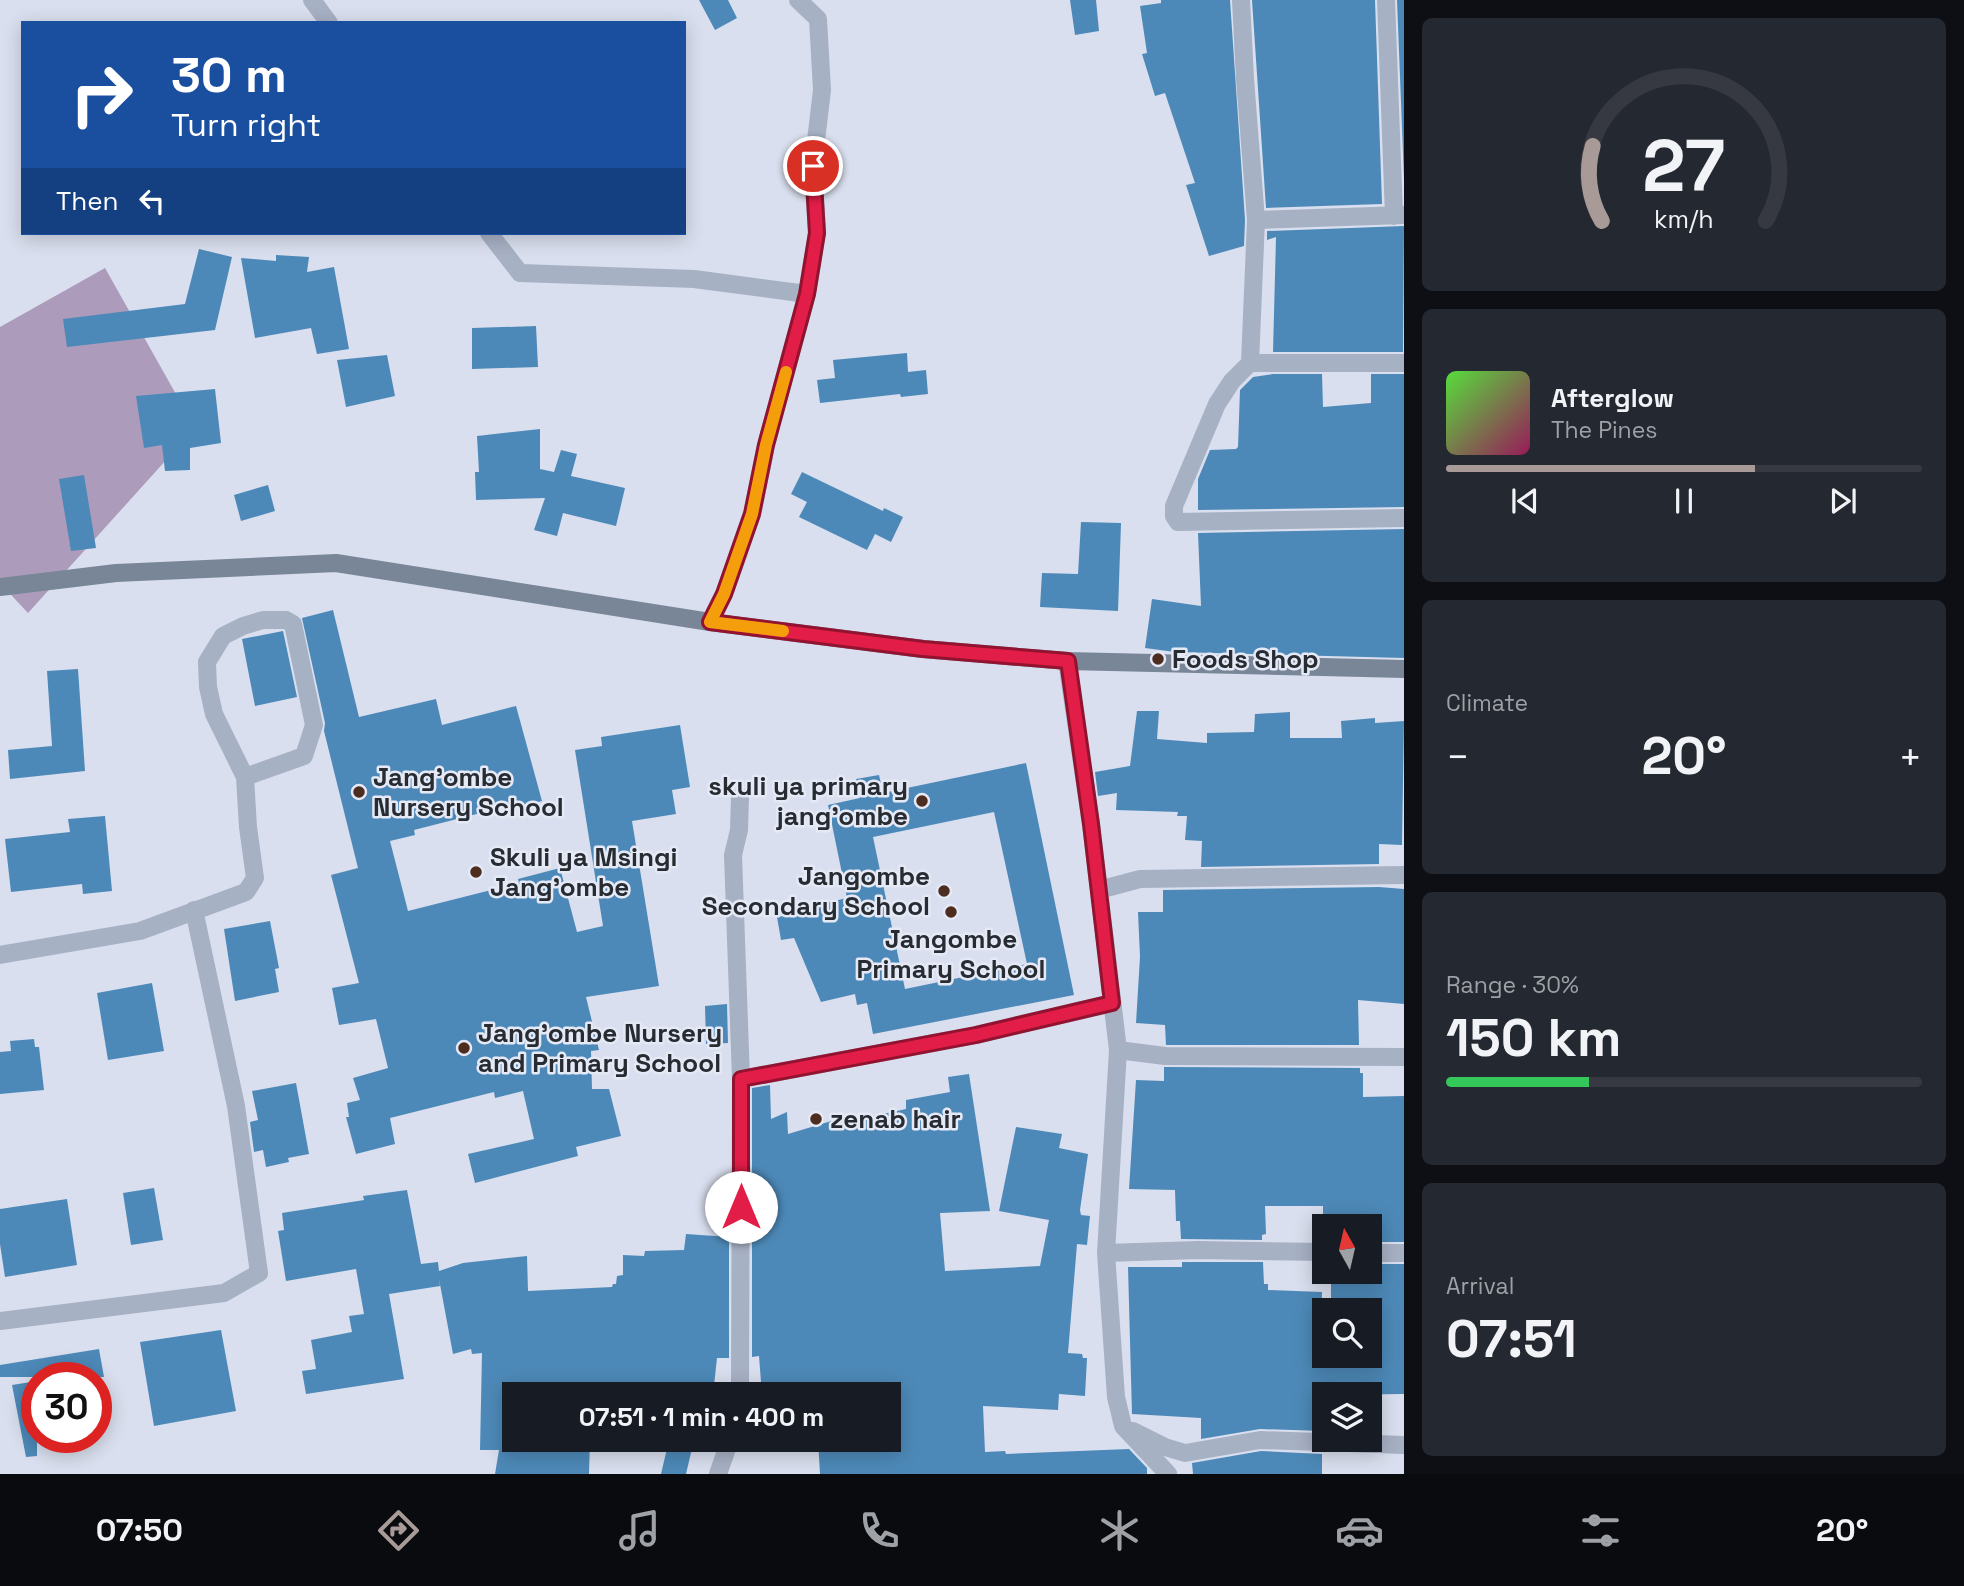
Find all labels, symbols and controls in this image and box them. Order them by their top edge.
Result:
text: 30 m [171,44,287,106]
icon: right [56,49,147,140]
text: Turn right [171,105,321,145]
text: 27 [1643,119,1725,212]
pin [783,136,843,196]
icon: arrive [794,147,832,185]
icon: left [133,182,171,220]
text: Then [56,184,119,218]
text: km/h [1654,202,1714,234]
text: Afterglow [1551,381,1674,415]
text: The Pines [1551,415,1657,445]
icon: previous [1506,482,1544,520]
icon: pause [1665,482,1703,520]
icon: next [1824,482,1862,520]
place label: Foods Shop [1172,642,1319,676]
marker: Foods Shop [1150,651,1166,667]
text: Climate [1446,688,1528,718]
text: 20° [1641,723,1727,789]
text: − [1446,733,1470,781]
text: + [1898,733,1922,781]
place label: Jang'ombe Nursery School [373,760,564,824]
place label: skuli ya primary jang'ombe [708,769,908,833]
marker: Jang'ombe Nursery School [351,784,367,800]
marker: skuli ya primary jang'ombe [914,793,930,809]
place label: Skuli ya Msingi Jang'ombe [490,840,678,904]
place label: Jangombe Secondary School [702,859,930,923]
marker: Skuli ya Msingi Jang'ombe [468,864,484,880]
marker: Jangombe Secondary School [936,883,952,899]
marker: Jangombe Primary School [943,904,959,920]
place label: Jangombe Primary School [857,922,1045,986]
text: Range · 30% [1446,970,1579,1000]
text: 150 km [1446,1005,1621,1071]
place label: Jang'ombe Nursery and Primary School [478,1016,722,1080]
marker: Jang'ombe Nursery and Primary School [456,1040,472,1056]
place label: zenab hair [830,1102,961,1136]
marker: zenab hair [808,1111,824,1127]
position arrow [704,1170,778,1244]
north arrow [1312,1214,1382,1284]
map controls [1312,1214,1382,1452]
text: Arrival [1446,1271,1514,1301]
button: search [1312,1298,1382,1368]
text: 07:51 [1446,1306,1577,1372]
speed limit sign: 30 [21,1362,112,1453]
button: layers [1312,1382,1382,1452]
text: 07:51 · 1 min · 400 m [579,1400,824,1434]
icon: directions [374,1506,423,1555]
icon: music [615,1506,664,1555]
icon: phone [855,1506,904,1555]
icon: climate [1095,1506,1144,1555]
icon: car [1335,1506,1384,1555]
icon: filters [1576,1506,1625,1555]
text: 07:50 [96,1510,183,1550]
text: 20° [1816,1510,1868,1550]

